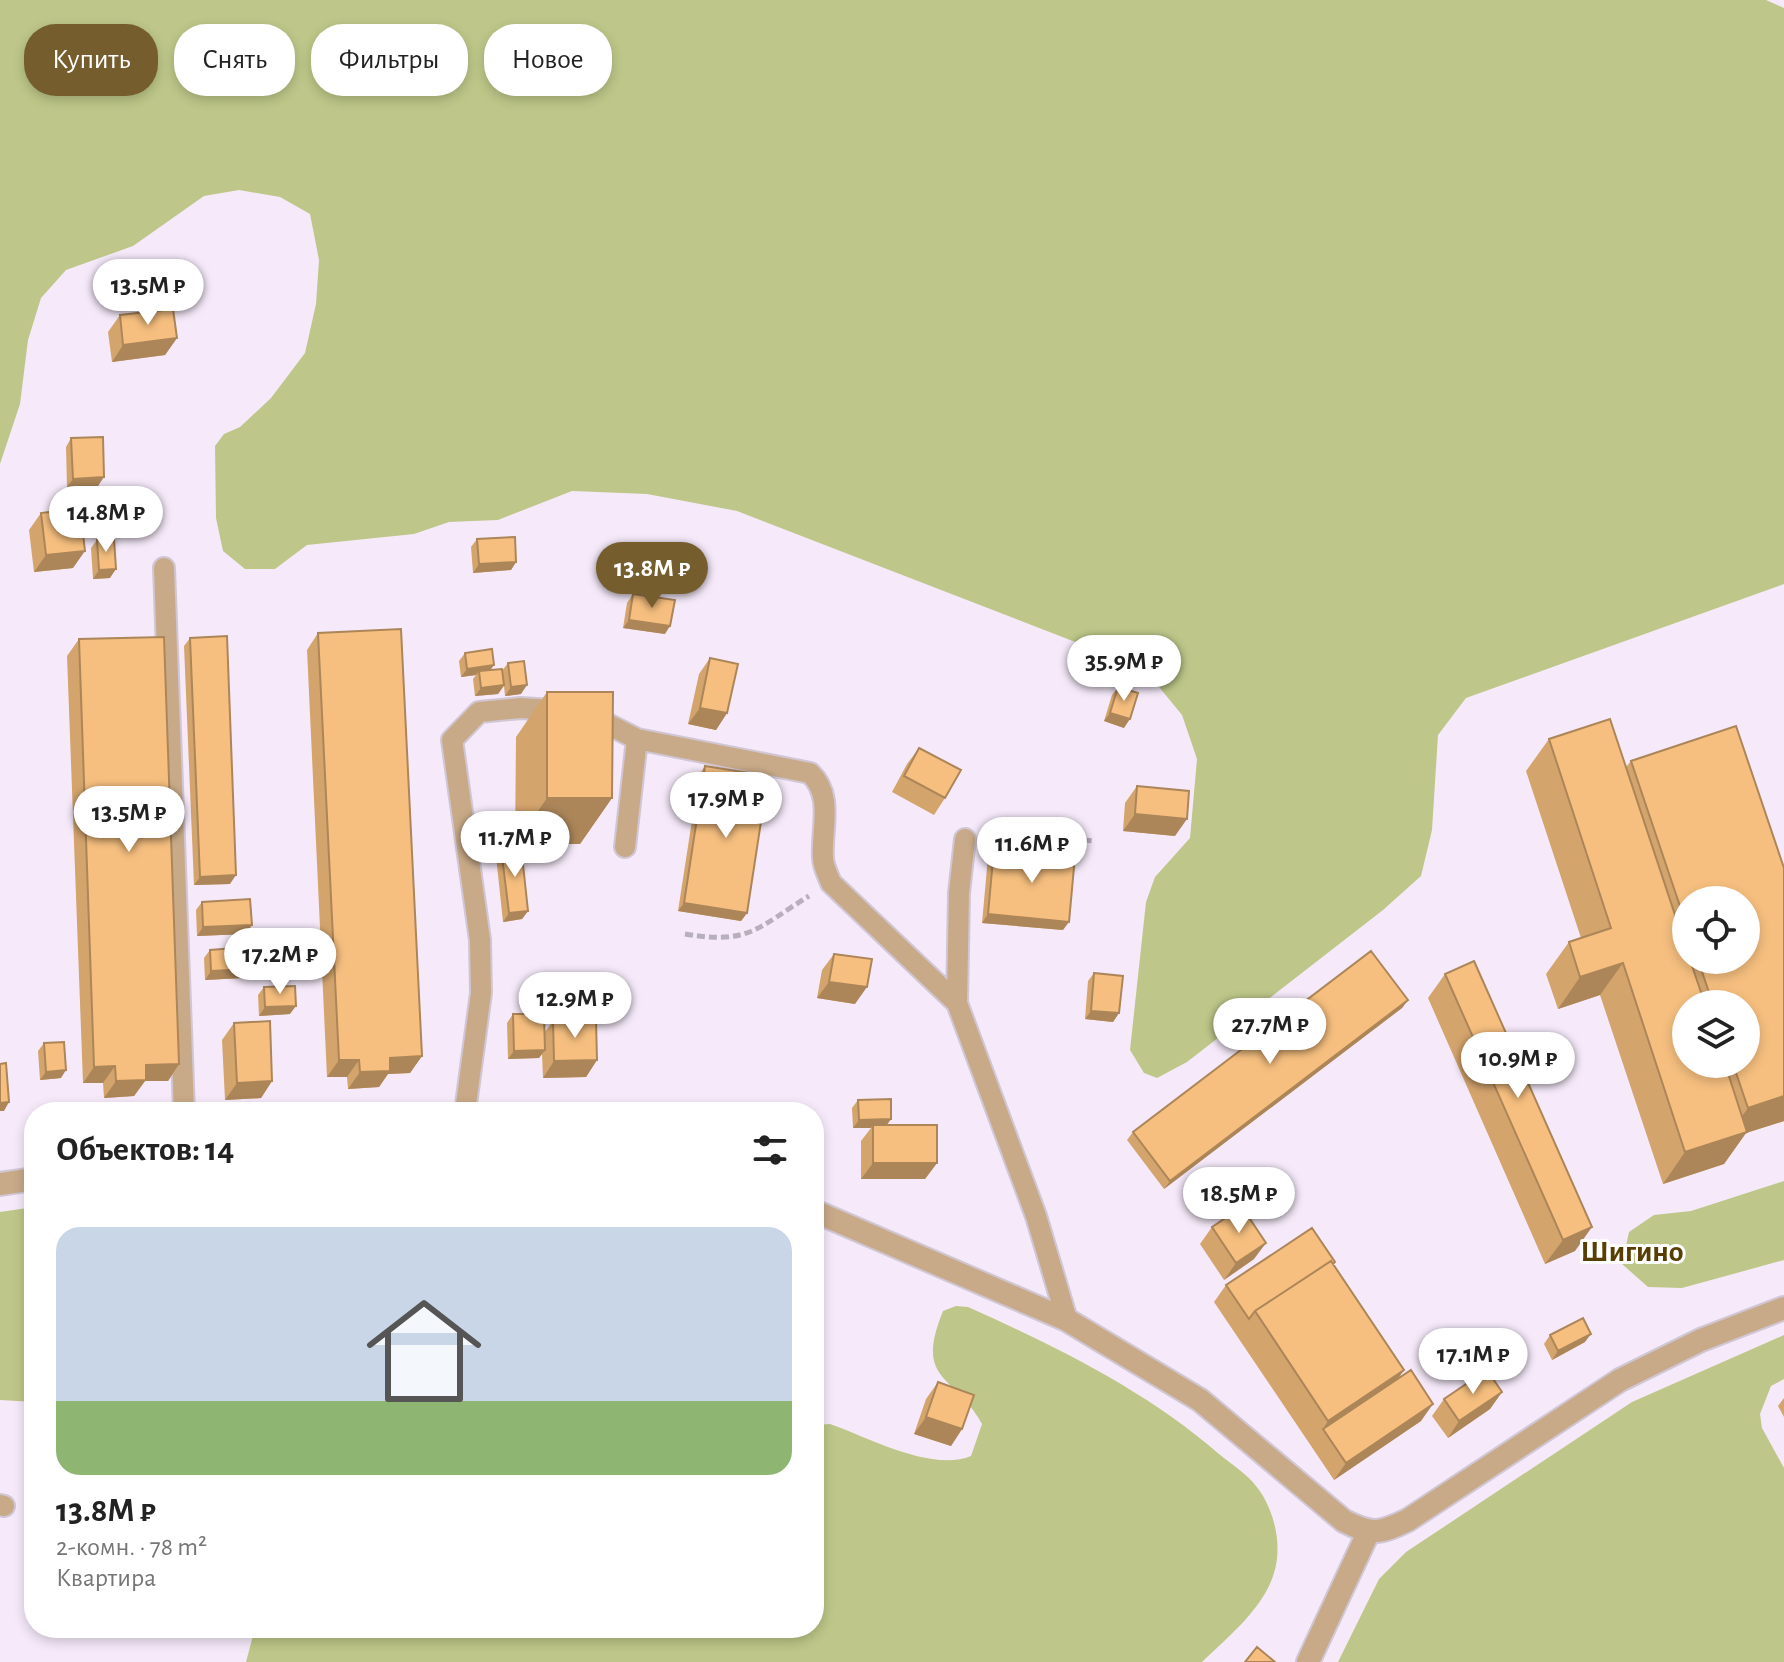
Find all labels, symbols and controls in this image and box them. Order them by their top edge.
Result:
chip: Купить [24,24,158,96]
chip: Снять [174,24,295,96]
chip: Фильтры [311,24,468,96]
chip: Новое [484,24,612,96]
pin: 13.5M ₽ [74,259,222,327]
text: 13.5M ₽ [111,272,185,298]
pin: 14.8M ₽ [32,486,180,554]
text: 14.8M ₽ [67,499,145,525]
pin: 13.8M ₽ [578,542,726,610]
text: 13.8M ₽ [614,555,690,581]
pin: 35.9M ₽ [1050,635,1198,703]
text: 35.9M ₽ [1085,648,1163,674]
pin: 17.9M ₽ [652,772,800,840]
text: 17.9M ₽ [688,785,764,811]
pin: 13.5M ₽ [55,786,203,854]
text: 13.5M ₽ [92,799,166,825]
pin: 11.7M ₽ [441,811,589,879]
pin: 11.6M ₽ [958,817,1106,885]
text: 11.7M ₽ [479,824,551,850]
text: 11.6M ₽ [995,830,1069,856]
map controls [1672,886,1760,1078]
button: locate [1672,886,1760,974]
pin: 17.2M ₽ [206,928,354,996]
text: 17.2M ₽ [242,941,318,967]
pin: 12.9M ₽ [501,972,649,1040]
text: 12.9M ₽ [537,985,613,1011]
button: layers [1672,990,1760,1078]
pin: 27.7M ₽ [1196,998,1344,1066]
text: 27.7M ₽ [1231,1011,1309,1037]
pin: 10.9M ₽ [1444,1032,1592,1100]
text: 10.9M ₽ [1479,1045,1557,1071]
icon: filters [748,1128,792,1172]
text: Объектов: 14 [56,1133,234,1167]
pin: 18.5M ₽ [1165,1167,1313,1235]
text: 18.5M ₽ [1201,1180,1277,1206]
district label: Шигино [1580,1237,1684,1267]
icon: home [352,1279,496,1423]
pin: 17.1M ₽ [1399,1328,1547,1396]
text: 17.1M ₽ [1437,1341,1509,1367]
text: 13.8M ₽ [56,1494,156,1528]
text: 2-комн. · 78 m² [56,1534,207,1560]
text: Квартира [56,1565,156,1591]

